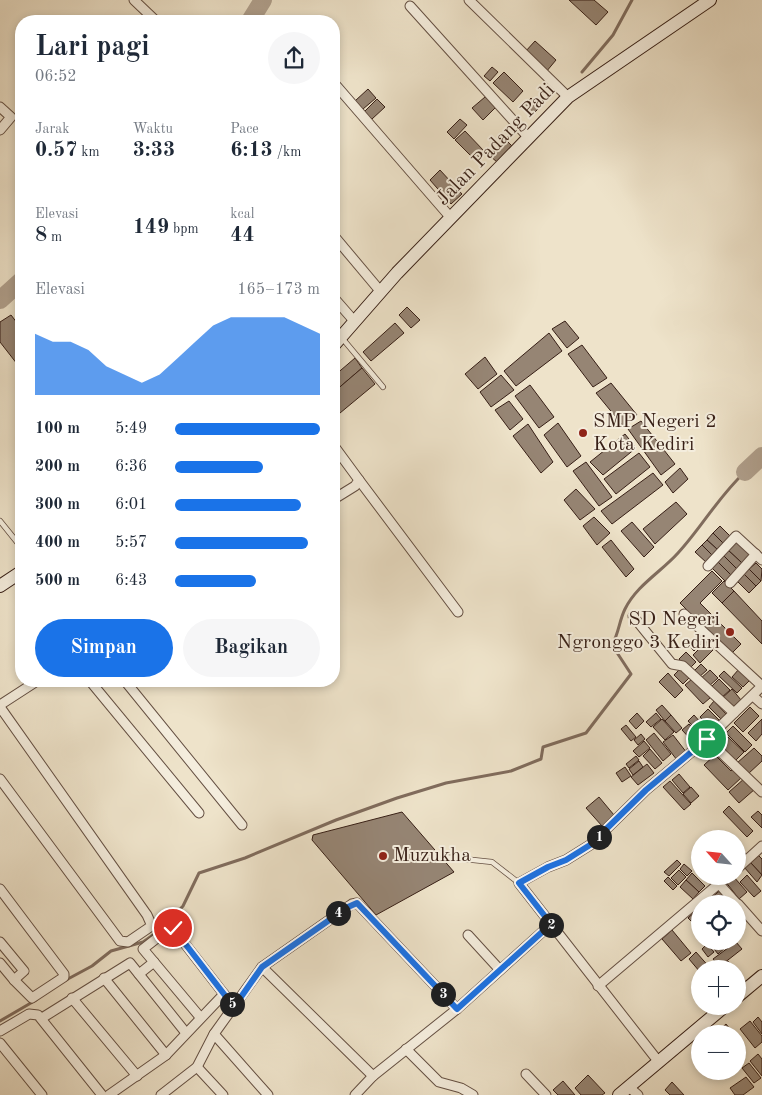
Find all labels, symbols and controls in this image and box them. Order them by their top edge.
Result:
button: share [268,32,320,84]
text: Lari pagi [35,34,150,62]
text: 06:52 [35,69,77,85]
street label: Jalan Padang Padi [433,80,559,210]
text: Jarak [35,122,69,136]
text: Waktu [133,122,173,136]
text: Pace [230,122,259,136]
text: 0.57 [35,140,77,161]
text: 3:33 [133,140,175,161]
text: 6:13 [230,140,273,161]
text: km [77,145,100,159]
text: /km [273,145,301,159]
text: Elevasi [35,207,79,221]
text: kcal [230,207,254,221]
text: 149 [133,217,169,238]
text: bpm [169,222,199,236]
text: 8 [35,225,47,246]
text: 44 [230,225,255,246]
text: m [47,230,62,244]
text: Elevasi [35,282,85,298]
text: 165–173 m [237,282,320,298]
place label: SMP Negeri 2 Kota Kediri [593,412,717,455]
text: 100 m [35,421,80,437]
text: 5:49 [115,421,147,437]
marker: SMP Negeri 2 Kota Kediri [577,427,589,439]
text: 200 m [35,459,80,475]
text: 6:36 [115,459,147,475]
text: 300 m [35,497,80,513]
text: 6:01 [115,497,147,513]
text: 400 m [35,535,80,551]
text: 5:57 [115,535,147,551]
text: 500 m [35,573,80,589]
text: 6:43 [115,573,147,589]
place label: SD Negeri Ngronggo 3 Kediri [557,610,720,653]
button: Simpan [35,619,173,677]
button: Bagikan [183,619,320,677]
marker: SD Negeri Ngronggo 3 Kediri [724,626,736,638]
pin [686,718,728,760]
icon: arrive [693,725,721,753]
pin: 1 [586,824,612,850]
text: 1 [595,830,604,844]
north arrow [691,830,746,885]
map controls [691,830,746,1080]
place label: Muzukha [393,846,471,866]
marker: Muzukha [377,850,389,862]
button: locate [691,895,746,950]
pin: 4 [326,900,350,926]
text: 4 [334,906,343,920]
pin [152,907,194,949]
pin: 2 [538,912,564,938]
icon: check [159,914,187,942]
text: 2 [547,918,556,932]
button: + [691,960,746,1015]
pin: 3 [430,982,456,1006]
text: 3 [439,987,448,1001]
pin: 5 [220,992,244,1016]
text: 5 [228,997,237,1011]
button: − [691,1025,746,1080]

